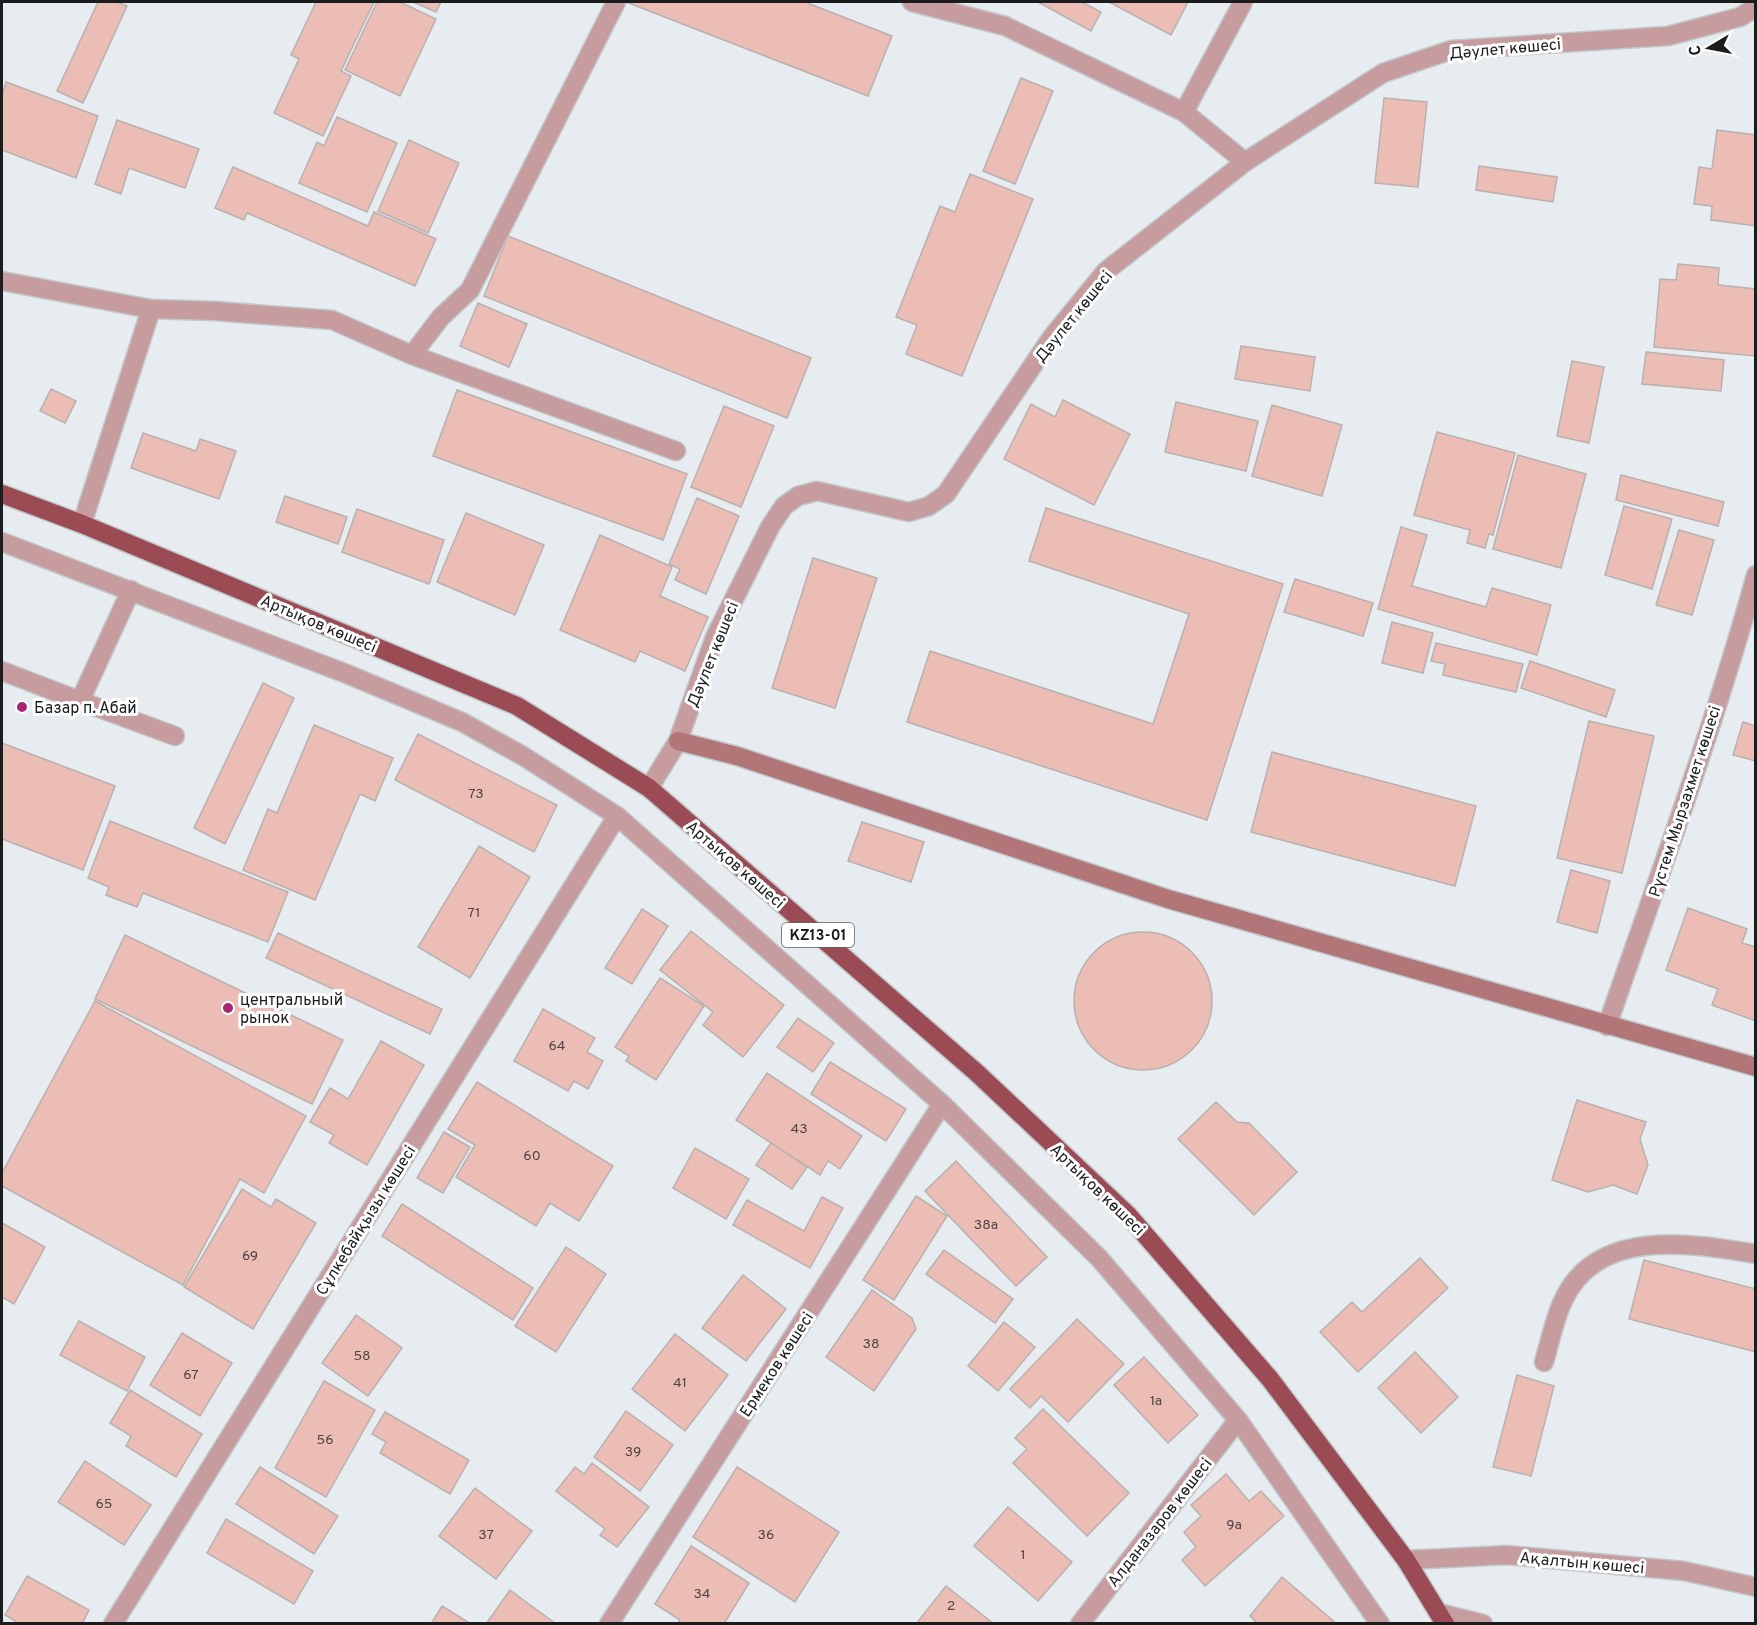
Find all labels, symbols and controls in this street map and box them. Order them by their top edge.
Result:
north arrow [1679,18,1739,78]
street label: Дәулет көшесі [1448,35,1562,65]
text: С [1685,43,1707,57]
street label: Дәулет көшесі [1031,267,1118,367]
street label: Артықов көшесі [257,591,379,658]
street label: Дәулет көшесі [684,599,744,710]
place label: Базар п. Абай [34,699,137,719]
marker: Базар п. Абай [15,700,29,714]
street label: Рүстем Мырзахмет көшесі [1646,703,1726,900]
house number: 73 [468,786,484,803]
street label: Артықов көшесі [681,817,788,914]
house number: 71 [468,905,480,922]
road number: KZ13-01 [782,923,854,947]
place label: центральный рынок [240,991,343,1029]
marker: центральный рынок [221,1001,235,1015]
house number: 64 [548,1038,566,1055]
house number: 43 [790,1121,808,1138]
street label: Артықов көшесі [1045,1140,1148,1241]
street label: Сұлкебайқызы көшесі [312,1142,421,1300]
house number: 60 [523,1148,541,1165]
house number: 38а [974,1217,998,1234]
house number: 69 [242,1248,258,1265]
street label: Ермеков көшесі [736,1309,819,1421]
house number: 38 [863,1336,879,1353]
house number: 58 [353,1348,371,1365]
house number: 67 [183,1367,199,1384]
house number: 41 [673,1375,687,1392]
house number: 1а [1150,1393,1162,1410]
house number: 56 [316,1432,334,1449]
house number: 39 [625,1444,641,1461]
street label: Алданазаров көшесі [1104,1455,1217,1592]
house number: 65 [95,1496,113,1513]
house number: 9а [1226,1517,1242,1534]
house number: 37 [478,1527,494,1544]
house number: 36 [758,1527,774,1544]
house number: 1 [1020,1547,1026,1564]
street label: Ақалтын көшесі [1519,1549,1645,1579]
house number: 34 [693,1586,711,1603]
house number: 2 [947,1598,955,1615]

